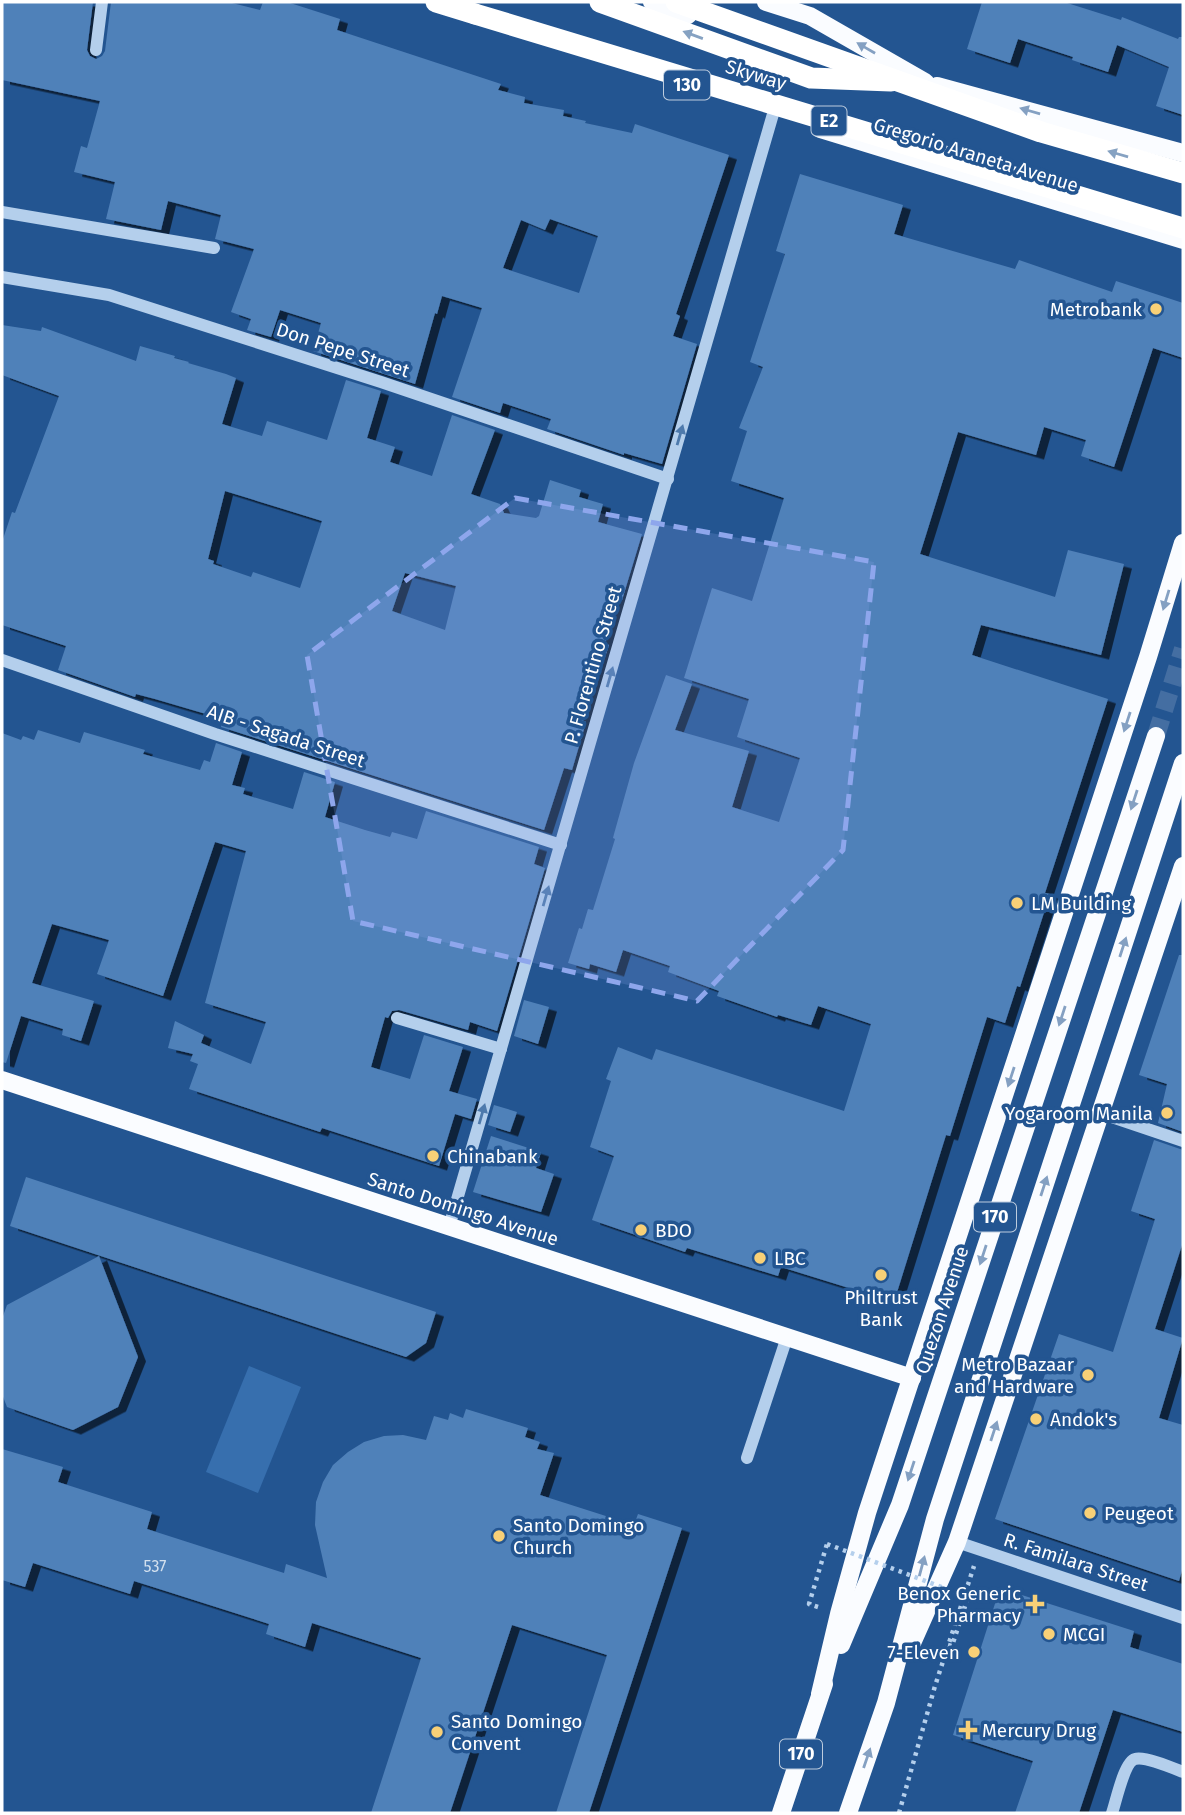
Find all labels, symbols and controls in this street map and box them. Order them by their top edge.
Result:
one-way arrow [682,29,703,40]
one-way arrow [856,42,875,54]
street label: Skyway [723,55,790,95]
road number: 130 [664,70,710,100]
road number: E2 [812,106,846,136]
one-way arrow [1019,106,1040,116]
street label: Gregorio Araneta Avenue [871,113,1081,197]
one-way arrow [1107,149,1128,159]
place label: Metrobank [1050,298,1142,321]
marker: Metrobank [1148,301,1164,317]
street label: Don Pepe Street [274,318,413,382]
one-way arrow [676,425,686,446]
street label: P. Florentino Street [559,583,627,747]
one-way arrow [1160,589,1170,610]
one-way arrow [605,667,615,688]
street label: AIB - Sagada Street [204,700,368,772]
one-way arrow [1121,711,1132,732]
one-way arrow [1128,790,1139,811]
one-way arrow [541,885,551,906]
place label: LM Building [1031,892,1131,915]
marker: LM Building [1009,895,1025,911]
one-way arrow [1118,936,1129,957]
one-way arrow [1056,1006,1067,1027]
one-way arrow [1005,1067,1015,1088]
place label: Yogaroom Manila [1005,1102,1153,1125]
one-way arrow [478,1103,488,1124]
marker: Yogaroom Manila [1159,1105,1175,1121]
place label: Chinabank [447,1145,538,1168]
marker: Chinabank [425,1148,441,1164]
street label: Santo Domingo Avenue [365,1167,561,1251]
one-way arrow [1039,1175,1050,1196]
road number: 170 [974,1202,1016,1232]
place label: BDO [655,1219,692,1242]
marker: BDO [633,1222,649,1238]
street label: Quezon Avenue [911,1243,973,1377]
one-way arrow [977,1245,988,1266]
place label: LBC [774,1247,806,1270]
marker: LBC [752,1250,768,1266]
marker: Philtrust Bank [873,1267,889,1283]
place label: Philtrust Bank [844,1286,918,1331]
place label: Metro Bazaar and Hardware [954,1353,1075,1398]
marker: Metro Bazaar and Hardware [1080,1367,1096,1383]
place label: Andok's [1050,1408,1117,1431]
marker: Andok's [1028,1411,1044,1427]
one-way arrow [989,1420,1000,1441]
one-way arrow [905,1461,916,1482]
place label: Peugeot [1104,1502,1174,1525]
marker: Peugeot [1082,1505,1098,1521]
place label: Santo Domingo Church [513,1514,644,1559]
marker: Santo Domingo Church [491,1528,507,1544]
street label: R. Familara Street [1001,1528,1151,1596]
one-way arrow [917,1555,928,1577]
house number: 537 [144,1557,166,1576]
place label: Benox Generic Pharmacy [897,1582,1022,1627]
marker: Benox Generic Pharmacy [1027,1596,1043,1612]
place label: MCGI [1063,1623,1105,1646]
marker: MCGI [1041,1626,1057,1642]
place label: 7-Eleven [887,1641,960,1664]
marker: 7-Eleven [966,1644,982,1660]
place label: Santo Domingo Convent [451,1710,582,1755]
place label: Mercury Drug [982,1719,1096,1742]
marker: Mercury Drug [960,1722,976,1738]
marker: Santo Domingo Convent [429,1724,445,1740]
road number: 170 [780,1740,822,1769]
one-way arrow [862,1748,873,1769]

